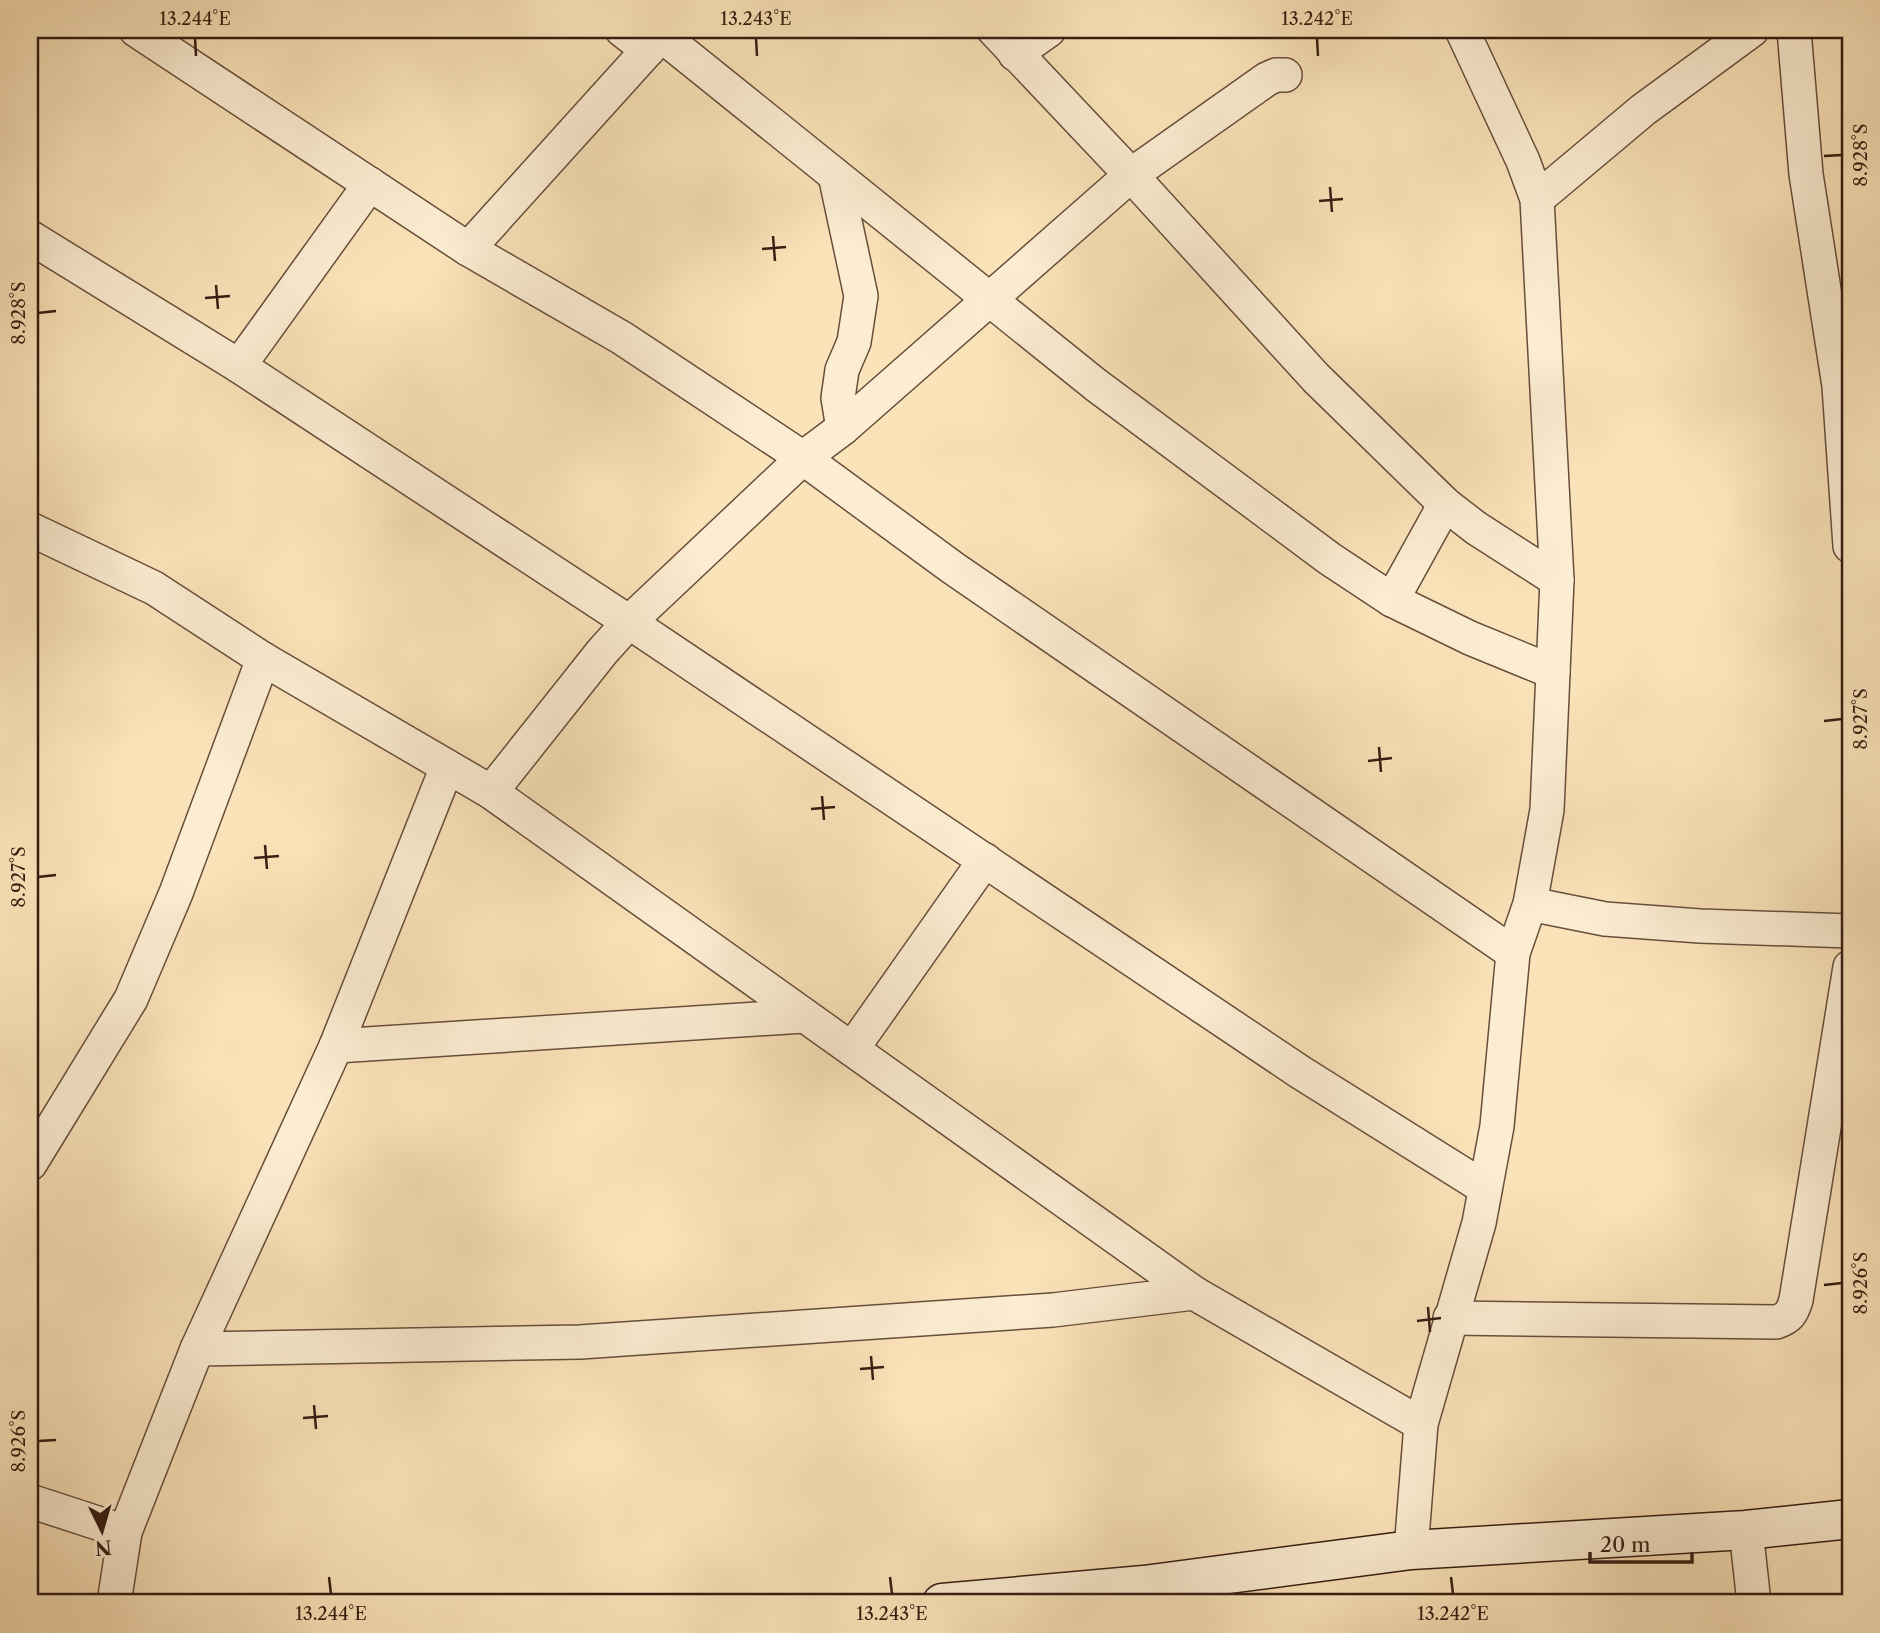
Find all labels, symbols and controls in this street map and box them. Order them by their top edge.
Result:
text: 13.244°E [159,8,231,30]
text: 13.243°E [720,8,792,30]
text: 13.242°E [1281,8,1353,30]
text: 8.928°S [1850,123,1872,187]
text: 8.928°S [8,281,30,345]
text: 8.927°S [1850,688,1872,750]
text: 8.927°S [8,846,30,908]
text: 8.926°S [1850,1252,1872,1314]
text: 8.926°S [8,1410,30,1472]
north arrow [66,1496,136,1566]
scale bar [1590,1521,1691,1565]
text: 20 m [1600,1532,1651,1557]
text: N [94,1535,113,1560]
text: 13.244°E [295,1603,367,1625]
text: 13.243°E [856,1603,928,1625]
text: 13.242°E [1417,1603,1489,1625]

